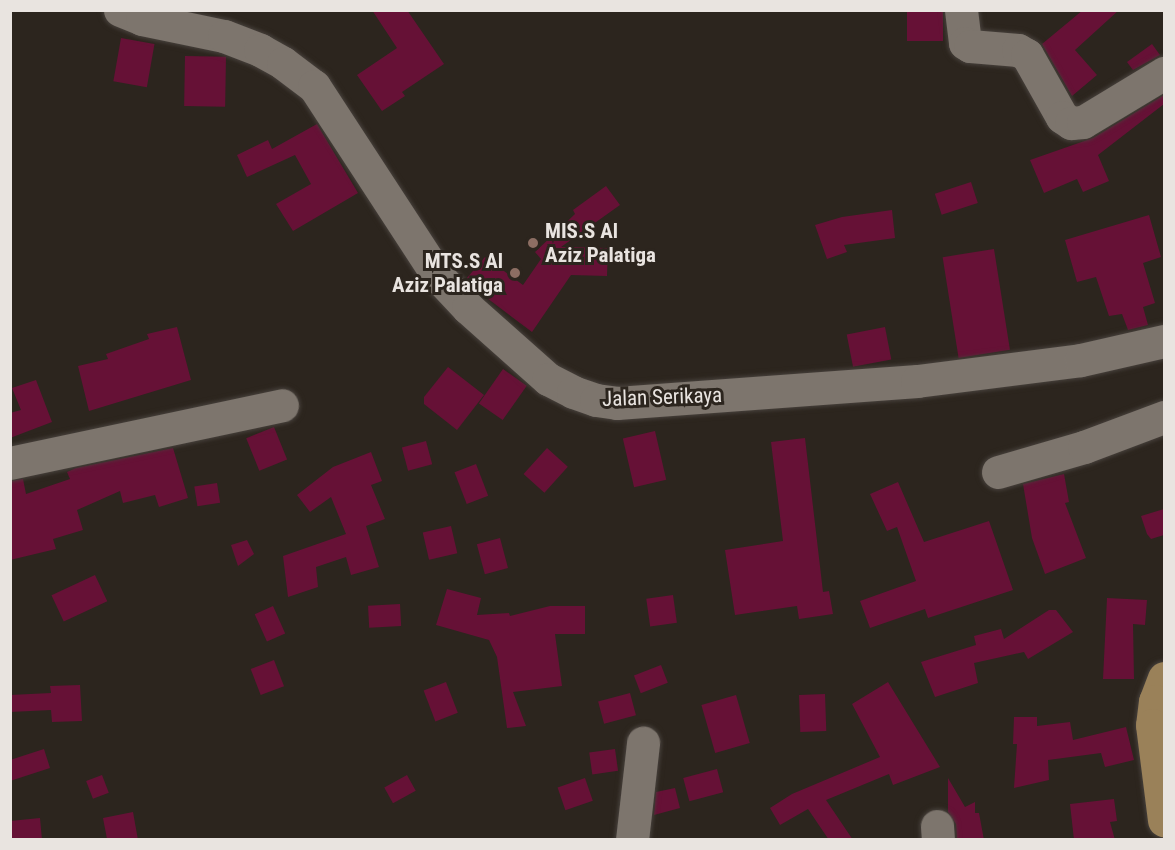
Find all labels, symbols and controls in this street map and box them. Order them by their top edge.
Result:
place label: MIS.S Al Aziz Palatiga [545,218,656,268]
marker: MIS.S Al Aziz Palatiga [526,236,540,250]
place label: MTS.S Al Aziz Palatiga [392,248,503,298]
marker: MTS.S Al Aziz Palatiga [508,266,522,280]
street label: Jalan Serikaya [602,382,722,412]

